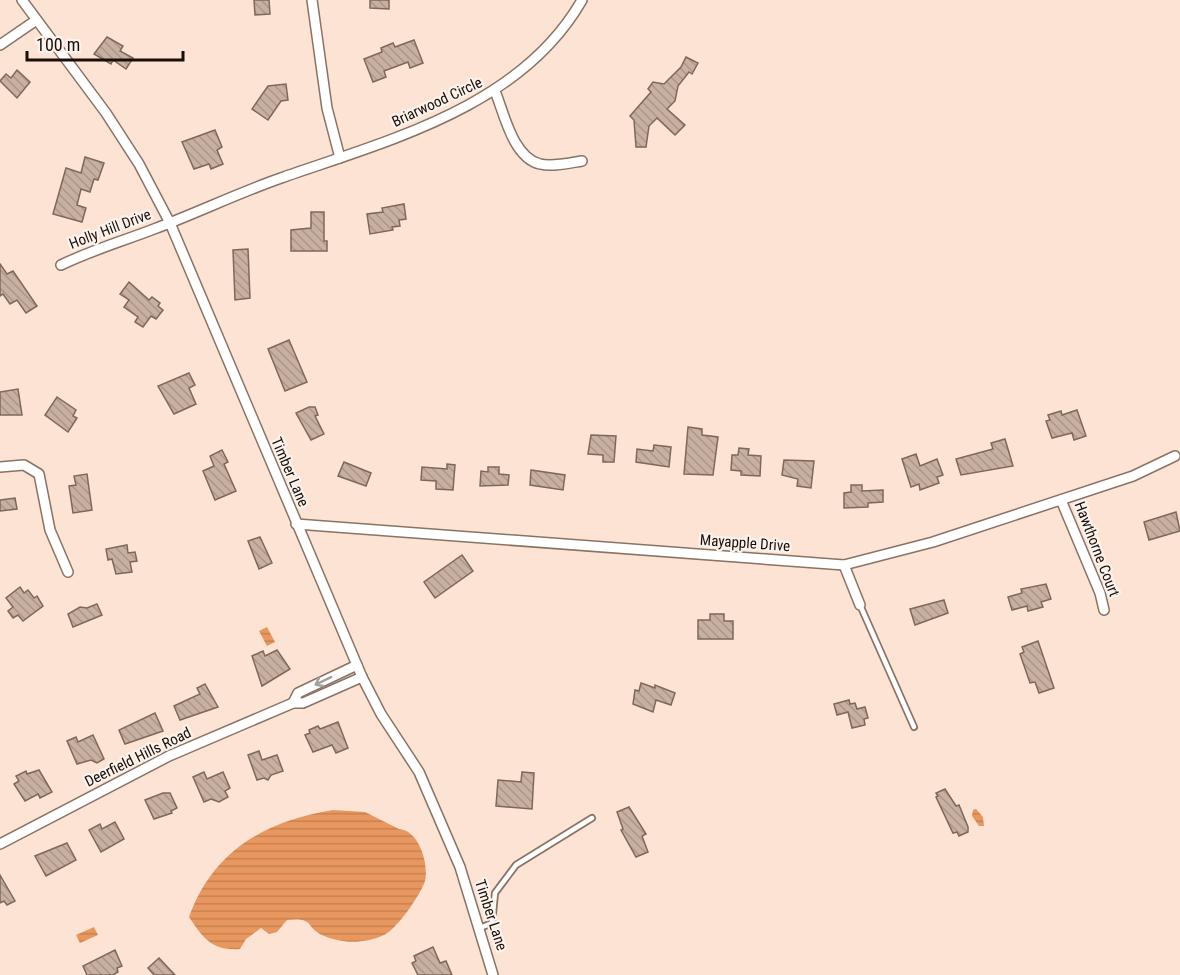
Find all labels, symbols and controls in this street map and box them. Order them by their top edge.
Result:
scale bar [27,24,183,62]
text: 100 m [36,34,80,55]
street label: Briarwood Circle [389,73,485,131]
street label: Holly Hill Drive [66,205,154,253]
street label: Timber Lane [267,435,313,509]
street label: Hawthorne Court [1071,499,1123,599]
street label: Mayapple Drive [699,531,791,555]
one-way arrow [314,676,332,688]
street label: Deerfield Hills Road [82,723,194,791]
street label: Timber Lane [471,877,511,953]

